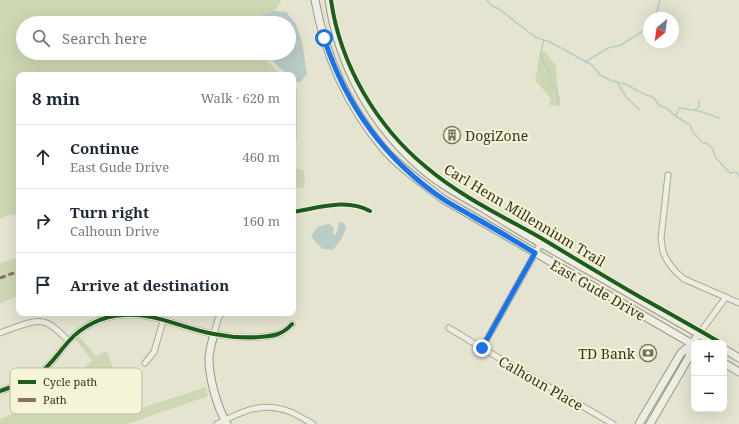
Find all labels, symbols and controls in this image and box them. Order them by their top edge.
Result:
north arrow [643,12,679,48]
search box [16,16,296,60]
icon: search [30,27,52,49]
text: Search here [62,28,147,48]
route start [315,29,333,47]
text: 8 min [32,87,80,110]
text: Walk · 620 m [201,89,280,107]
building icon: DogiZone [442,125,462,145]
place label: DogiZone [465,126,528,145]
text: Continue [70,138,139,158]
icon: ahead [32,146,54,168]
text: 460 m [243,148,280,166]
text: East Gude Drive [70,158,169,176]
street label: Carl Henn Millennium Trail [441,159,610,271]
text: Turn right [70,202,149,222]
icon: right [32,210,54,232]
text: 160 m [243,212,280,230]
text: Calhoun Drive [70,222,159,240]
street label: East Gude Drive [547,255,649,325]
icon: arrive [32,274,54,296]
text: Arrive at destination [70,275,229,295]
route end [473,339,491,357]
map controls [691,340,727,412]
button: + [691,340,727,376]
bank icon: TD Bank [638,343,658,363]
place label: TD Bank [578,344,636,363]
street label: Calhoun Place [495,351,587,415]
legend [10,368,142,414]
text: Cycle path [43,374,97,389]
button: − [691,376,727,412]
text: Path [43,392,67,407]

